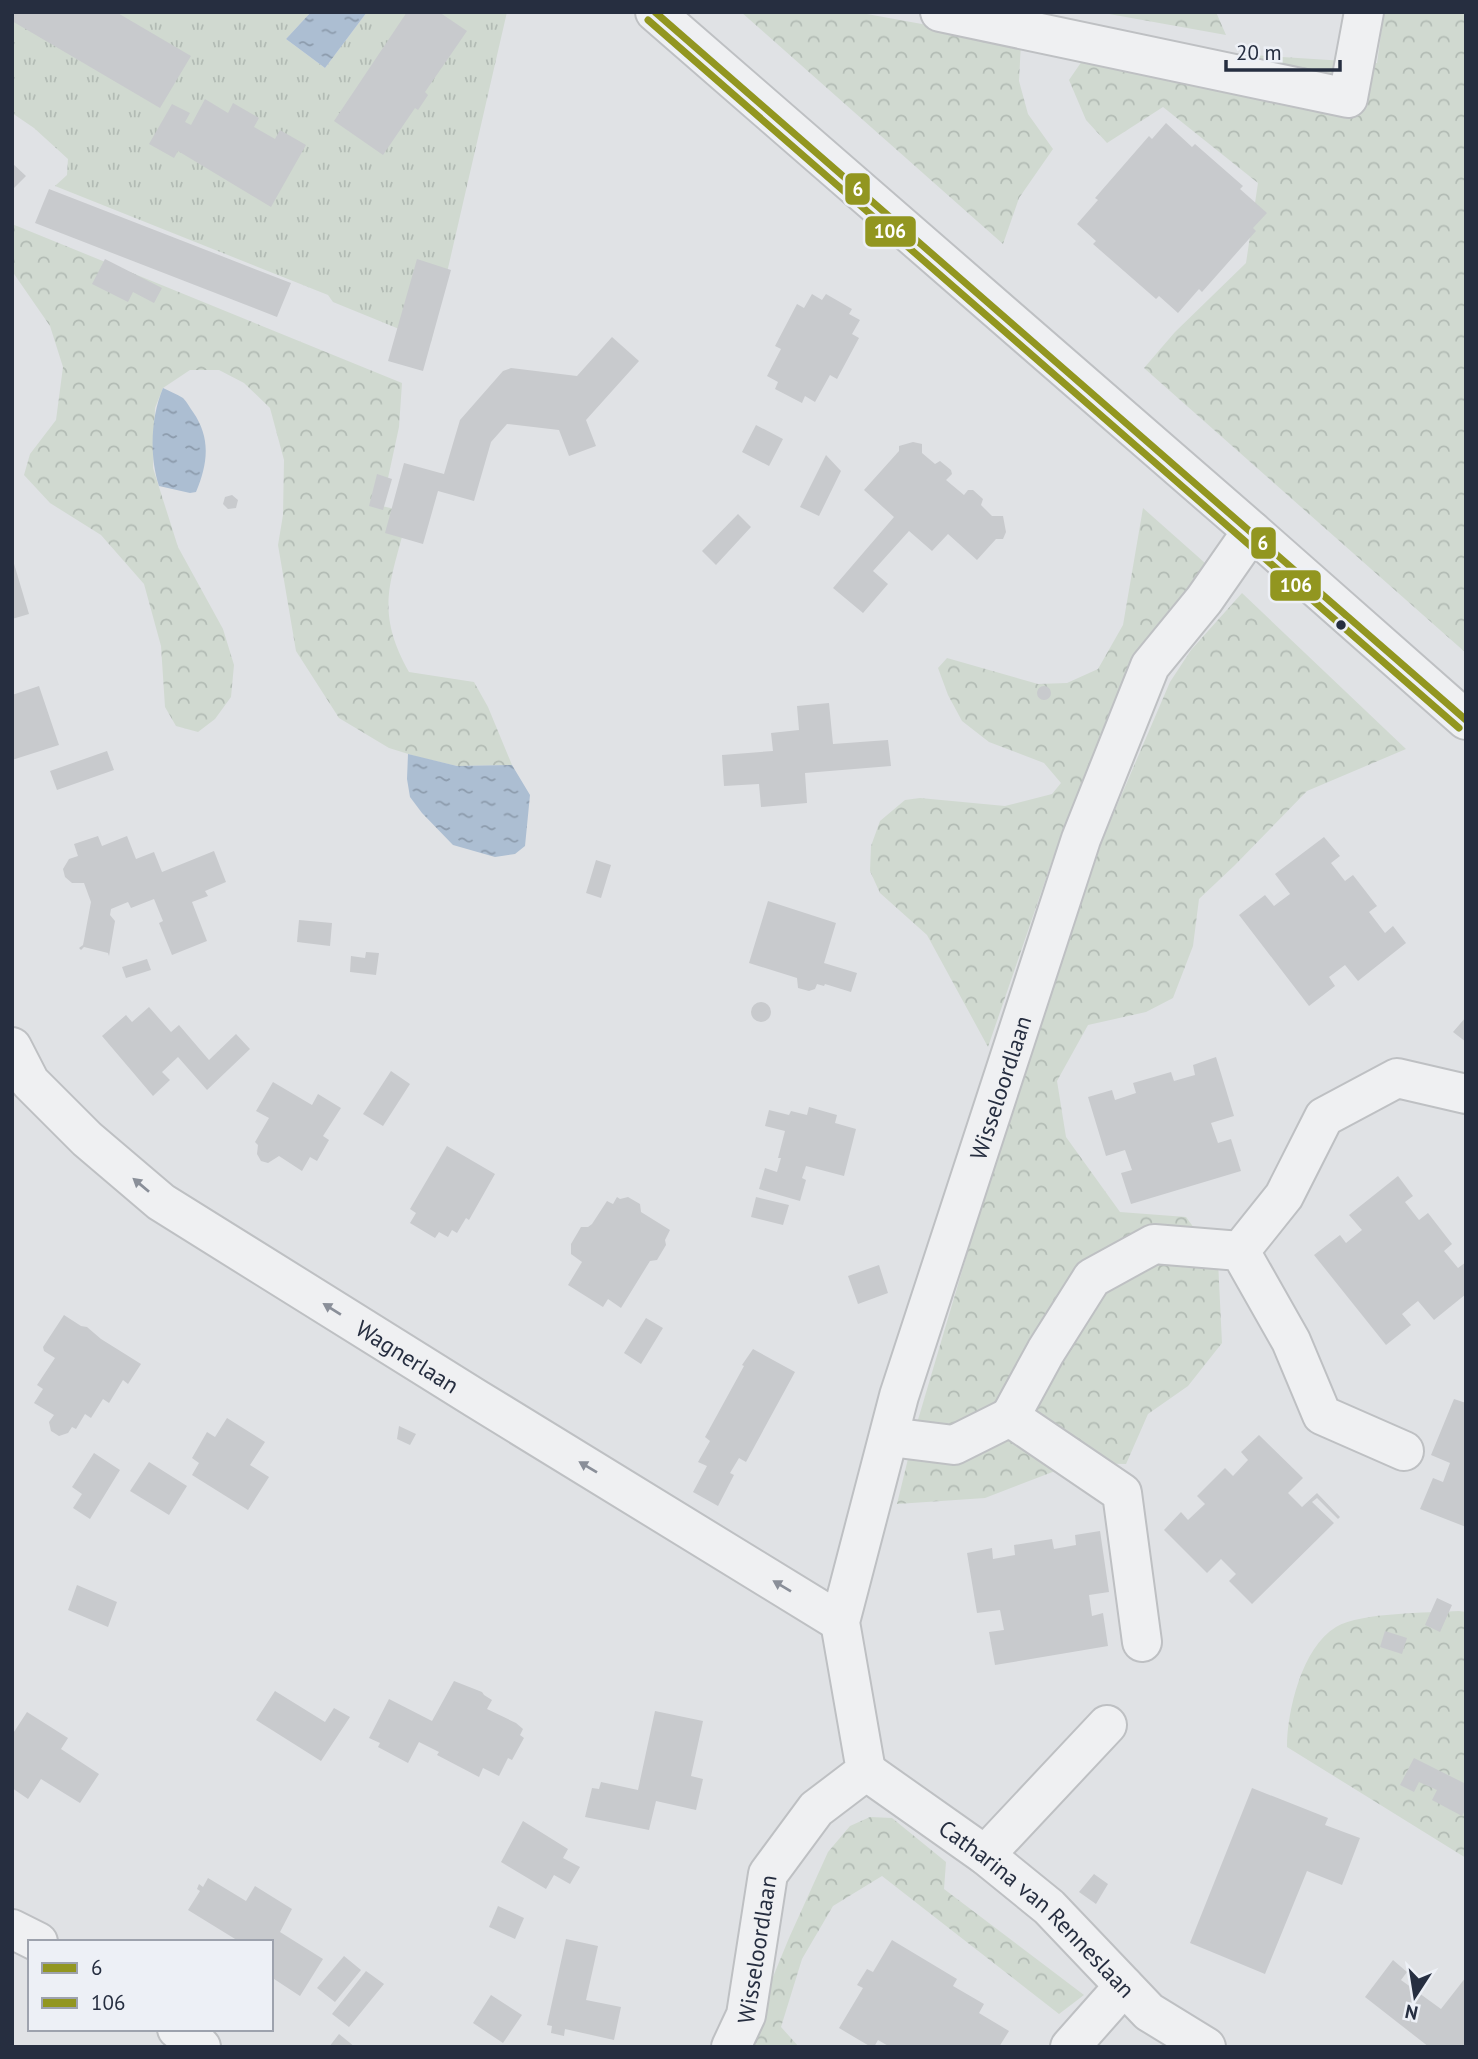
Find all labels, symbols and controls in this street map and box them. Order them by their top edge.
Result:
scale bar [1226,28,1340,72]
text: 20 m [1236,39,1282,66]
line badge: 6 [844,172,871,206]
text: 6 [853,177,863,201]
line badge: 106 [864,215,917,248]
text: 106 [874,219,906,243]
line badge: 6 [1250,526,1277,560]
text: 6 [1258,531,1268,555]
line badge: 106 [1269,569,1322,602]
text: 106 [1280,573,1312,597]
unlabelled marker [1334,618,1348,632]
street label: Wisseloordlaan [963,1012,1037,1163]
one-way arrow [132,1177,150,1193]
one-way arrow [322,1302,341,1315]
street label: Wagnerlaan [351,1313,465,1399]
one-way arrow [578,1461,597,1474]
one-way arrow [772,1580,791,1592]
street label: Catharina van Renneslaan [934,1813,1142,2003]
street label: Wisseloordlaan [730,1873,782,2025]
legend [28,1940,273,2031]
text: 6 [91,1954,102,1981]
north arrow [1380,1961,1450,2031]
text: 106 [91,1989,125,2016]
text: N [1403,2000,1420,2026]

